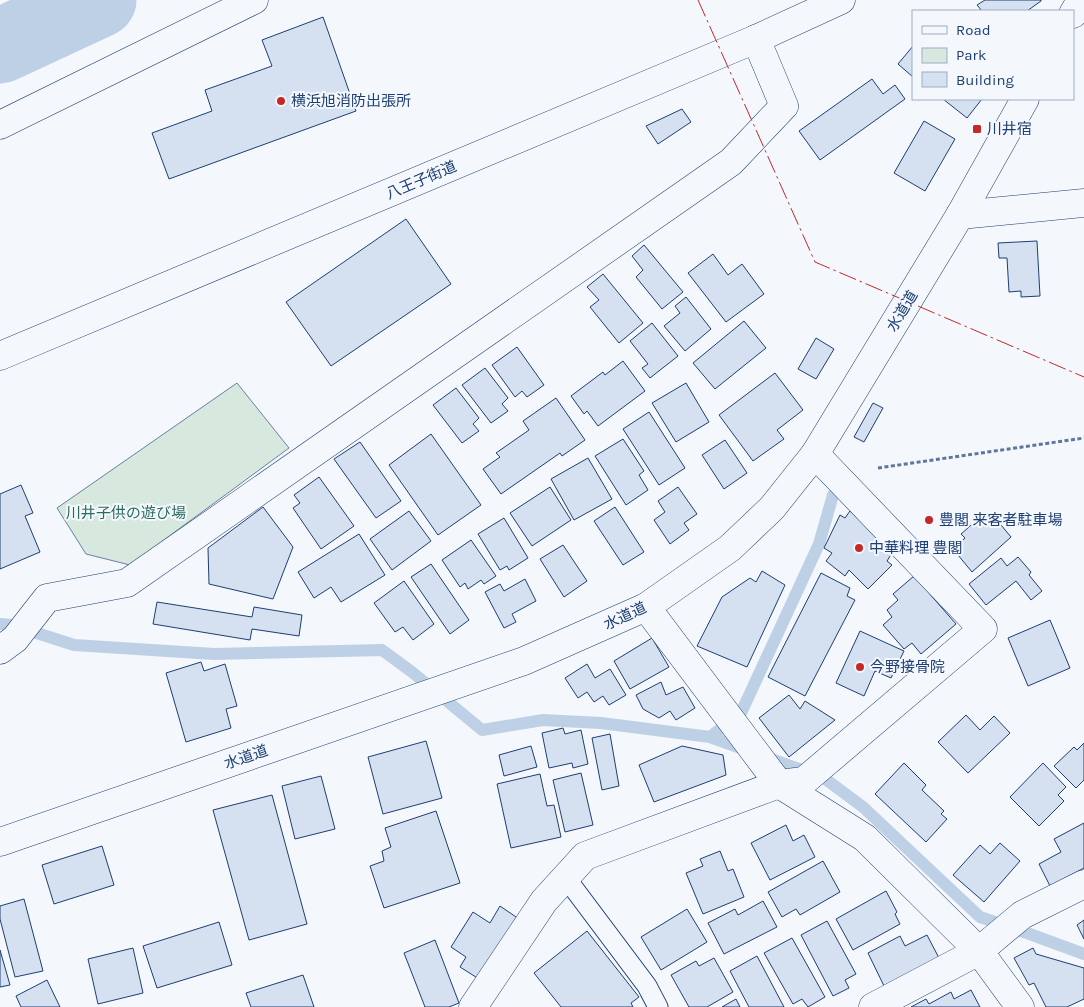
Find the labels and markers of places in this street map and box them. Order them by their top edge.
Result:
place label: 横浜旭消防出張所 [291,92,411,110]
marker: 横浜旭消防出張所 [275,95,287,107]
place label: 川井宿 [987,120,1032,138]
marker: 川井宿 [971,123,983,135]
place label: 豊閣 来客者駐車場 [939,511,1063,529]
marker: 豊閣 来客者駐車場 [923,514,935,526]
place label: 中華料理 豊閣 [869,539,963,557]
marker: 中華料理 豊閣 [853,542,865,554]
place label: 今野接骨院 [870,658,945,676]
marker: 今野接骨院 [854,661,866,673]

